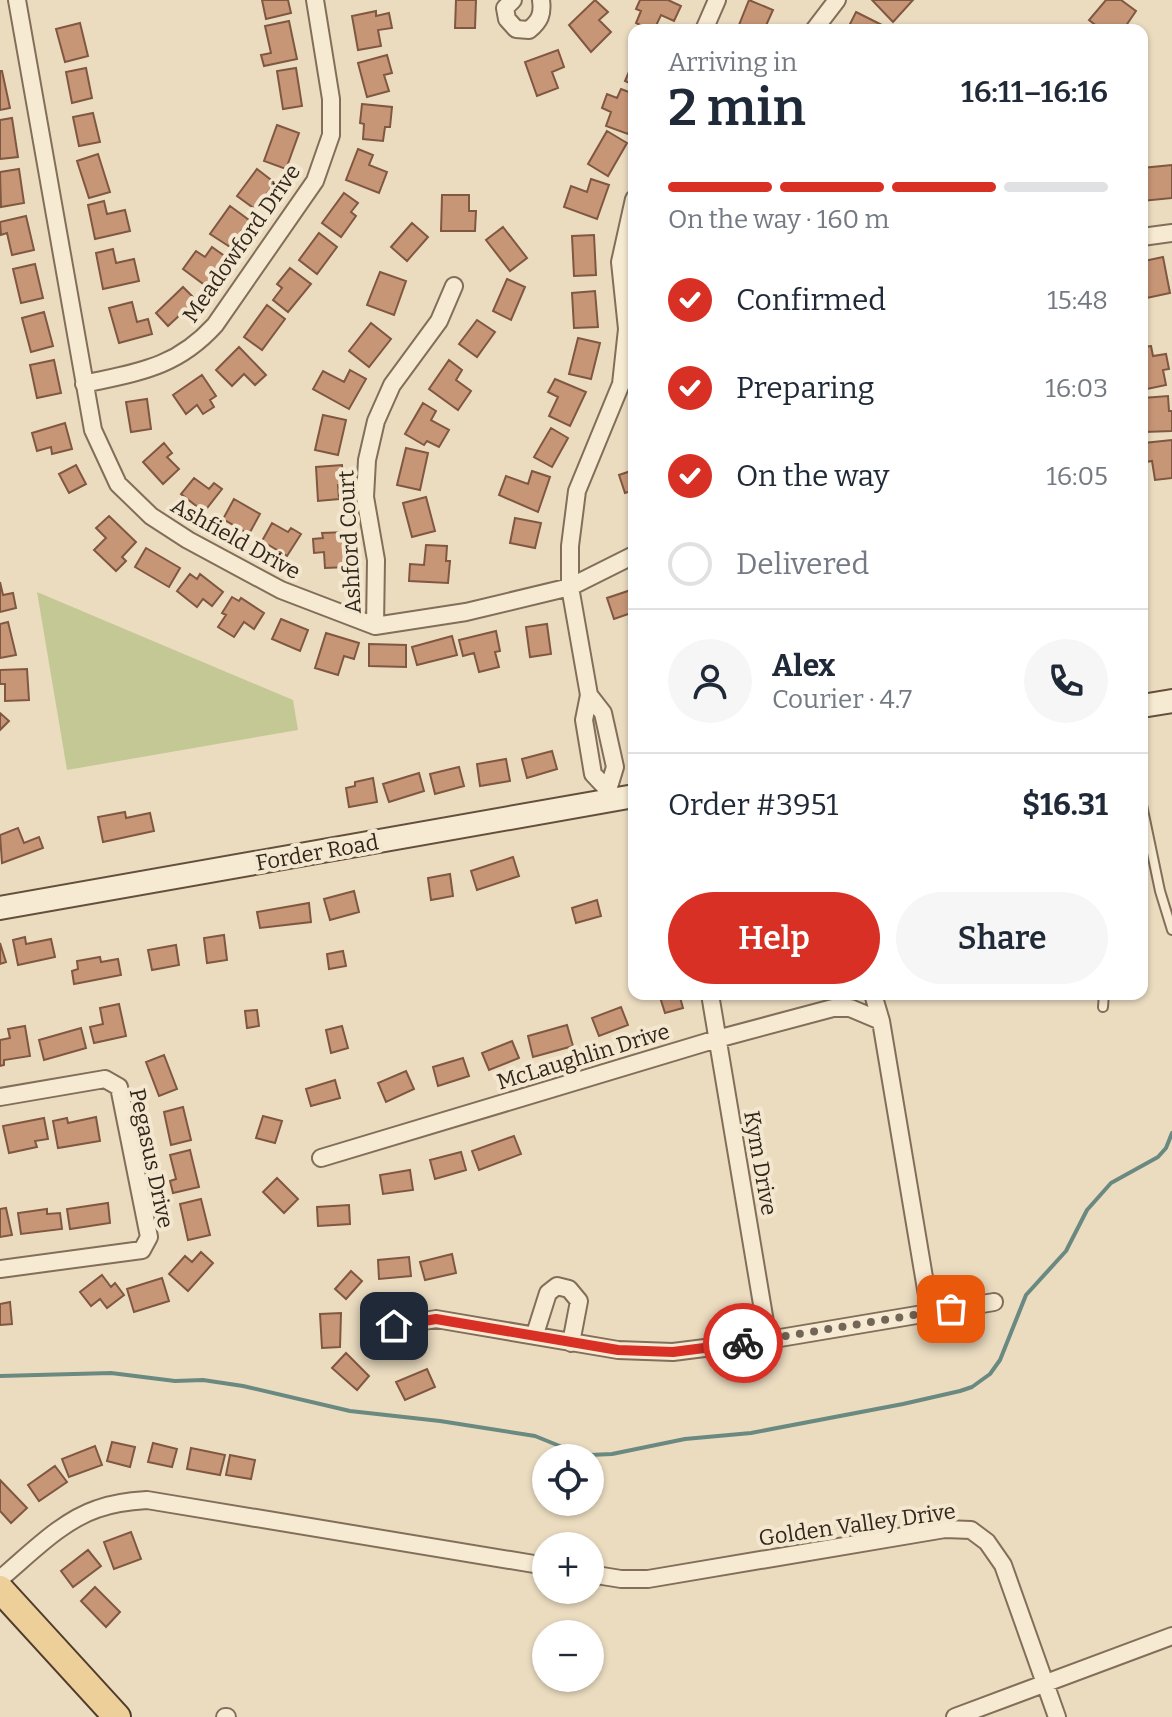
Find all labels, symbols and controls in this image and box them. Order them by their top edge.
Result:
text: Arriving in [668,47,797,78]
text: 16:11–16:16 [961,74,1108,110]
text: 2 min [668,76,806,139]
street label: Meadowford Drive [177,159,306,328]
text: On the way · 160 m [668,204,889,235]
icon: check [668,278,712,322]
text: Confirmed [736,282,886,318]
text: 15:48 [1047,285,1108,316]
icon: check [668,366,712,410]
text: Preparing [736,370,874,406]
text: 16:03 [1045,373,1108,404]
icon: check [668,454,712,498]
text: On the way [736,458,889,494]
text: 16:05 [1046,461,1108,492]
street label: Ashford Court [332,469,367,614]
street label: Ashfield Drive [166,492,305,585]
text: Delivered [736,546,869,582]
button: person [668,639,752,723]
button: phone [1024,639,1108,723]
text: Alex [772,648,835,684]
text: Courier · 4.7 [772,684,912,715]
text: Order #3951 [668,787,838,823]
text: $16.31 [1022,787,1108,823]
street label: Forder Road [254,828,381,877]
button: Help [668,892,880,984]
button: Share [896,892,1108,984]
street label: McLaughlin Drive [494,1017,673,1096]
street label: Pegasus Drive [124,1086,179,1230]
street label: Kym Drive [738,1109,783,1217]
pin [917,1275,985,1343]
icon: bag [929,1287,973,1331]
pin [360,1292,428,1360]
courier [703,1303,783,1383]
icon: home [372,1304,416,1348]
icon: bike [721,1321,765,1365]
map controls [532,1444,604,1692]
button: locate [532,1444,604,1516]
street label: Golden Valley Drive [757,1497,957,1552]
button: + [532,1532,604,1604]
button: − [532,1620,604,1692]

